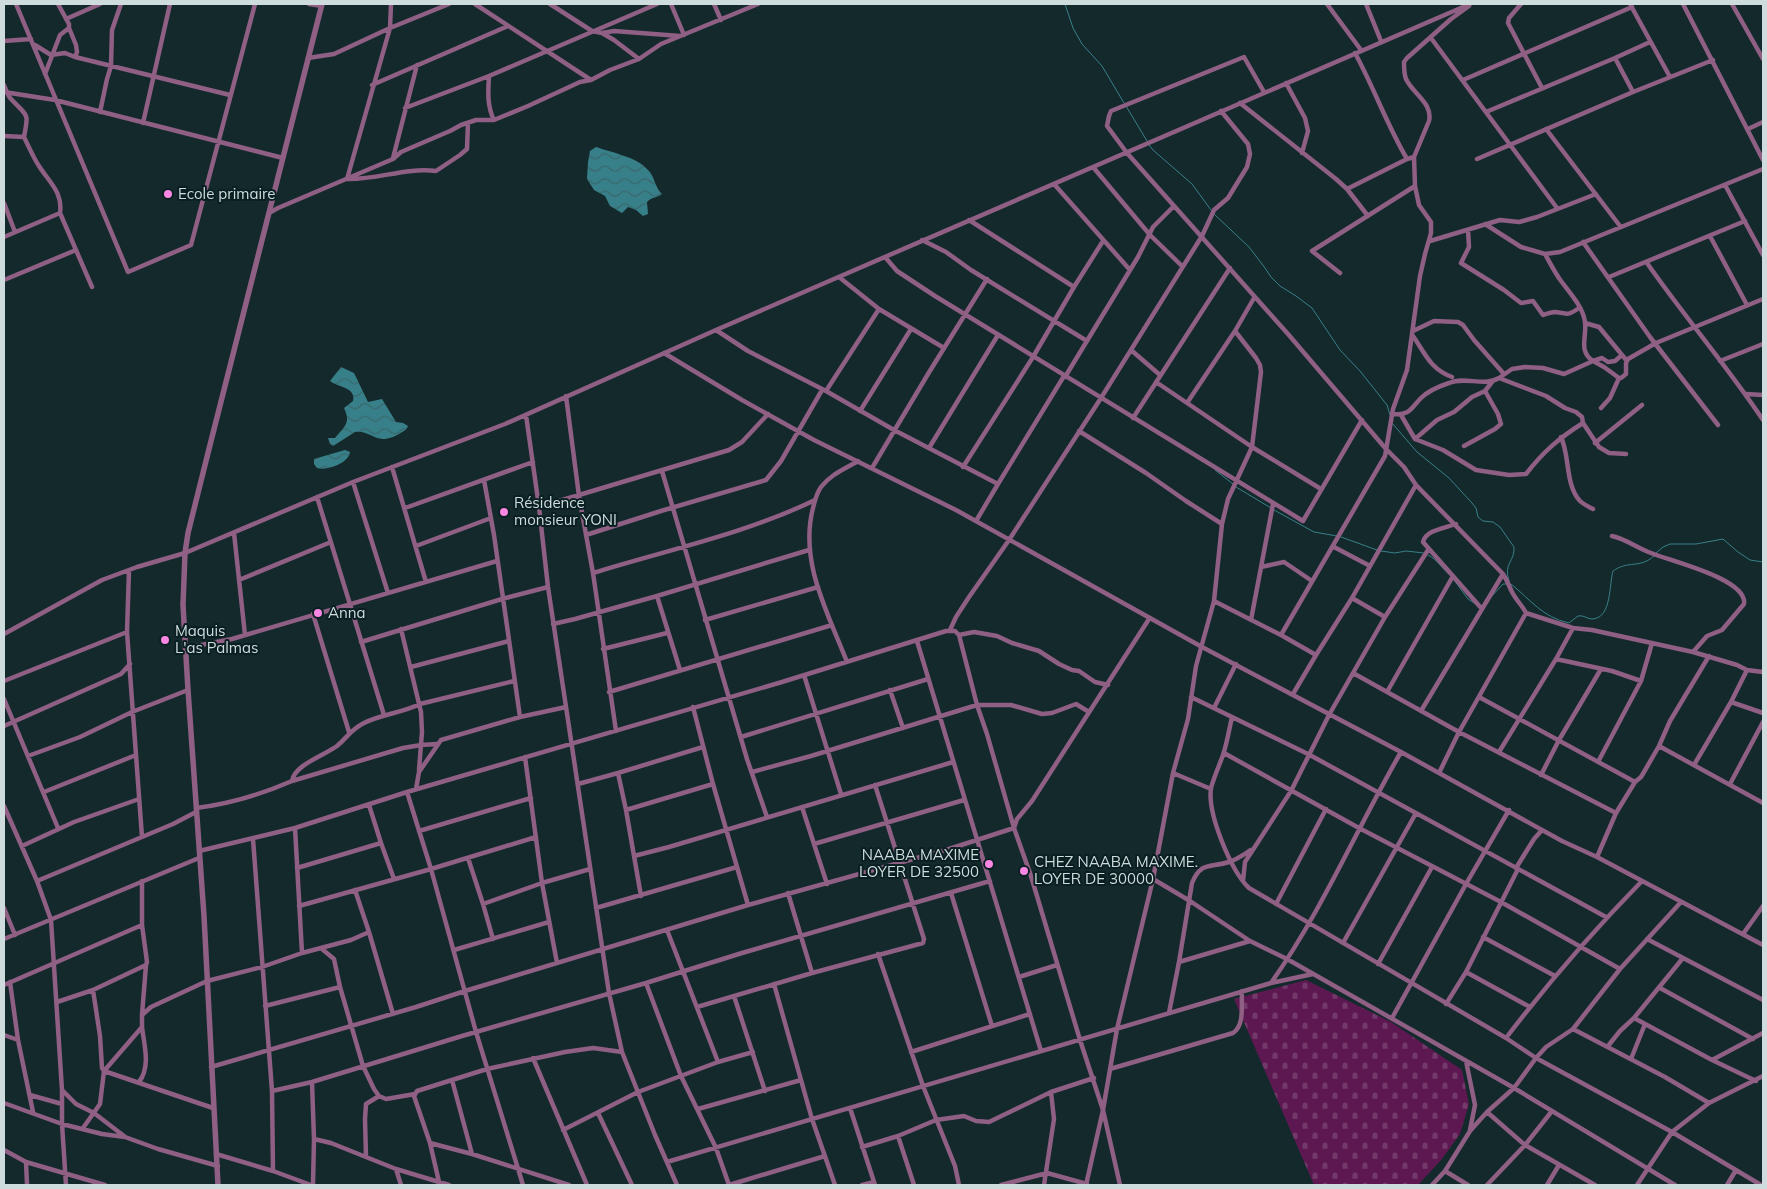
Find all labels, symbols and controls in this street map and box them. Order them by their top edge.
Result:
place label: Ecole primaire [178,184,276,203]
marker: Ecole primaire [162,188,174,200]
place label: Résidence monsieur YONI [514,493,617,529]
marker: Résidence monsieur YONI [498,506,510,518]
place label: Anna [328,603,366,622]
marker: Anna [312,607,324,619]
place label: Maquis L'as Palmas [175,621,258,657]
marker: Maquis L'as Palmas [159,634,171,646]
place label: NAABA MAXIME LOYER DE 32500 [859,845,979,881]
place label: CHEZ NAABA MAXIME. LOYER DE 30000 [1034,852,1198,888]
marker: NAABA MAXIME LOYER DE 32500 [983,858,995,870]
marker: CHEZ NAABA MAXIME. LOYER DE 30000 [1018,865,1030,877]

